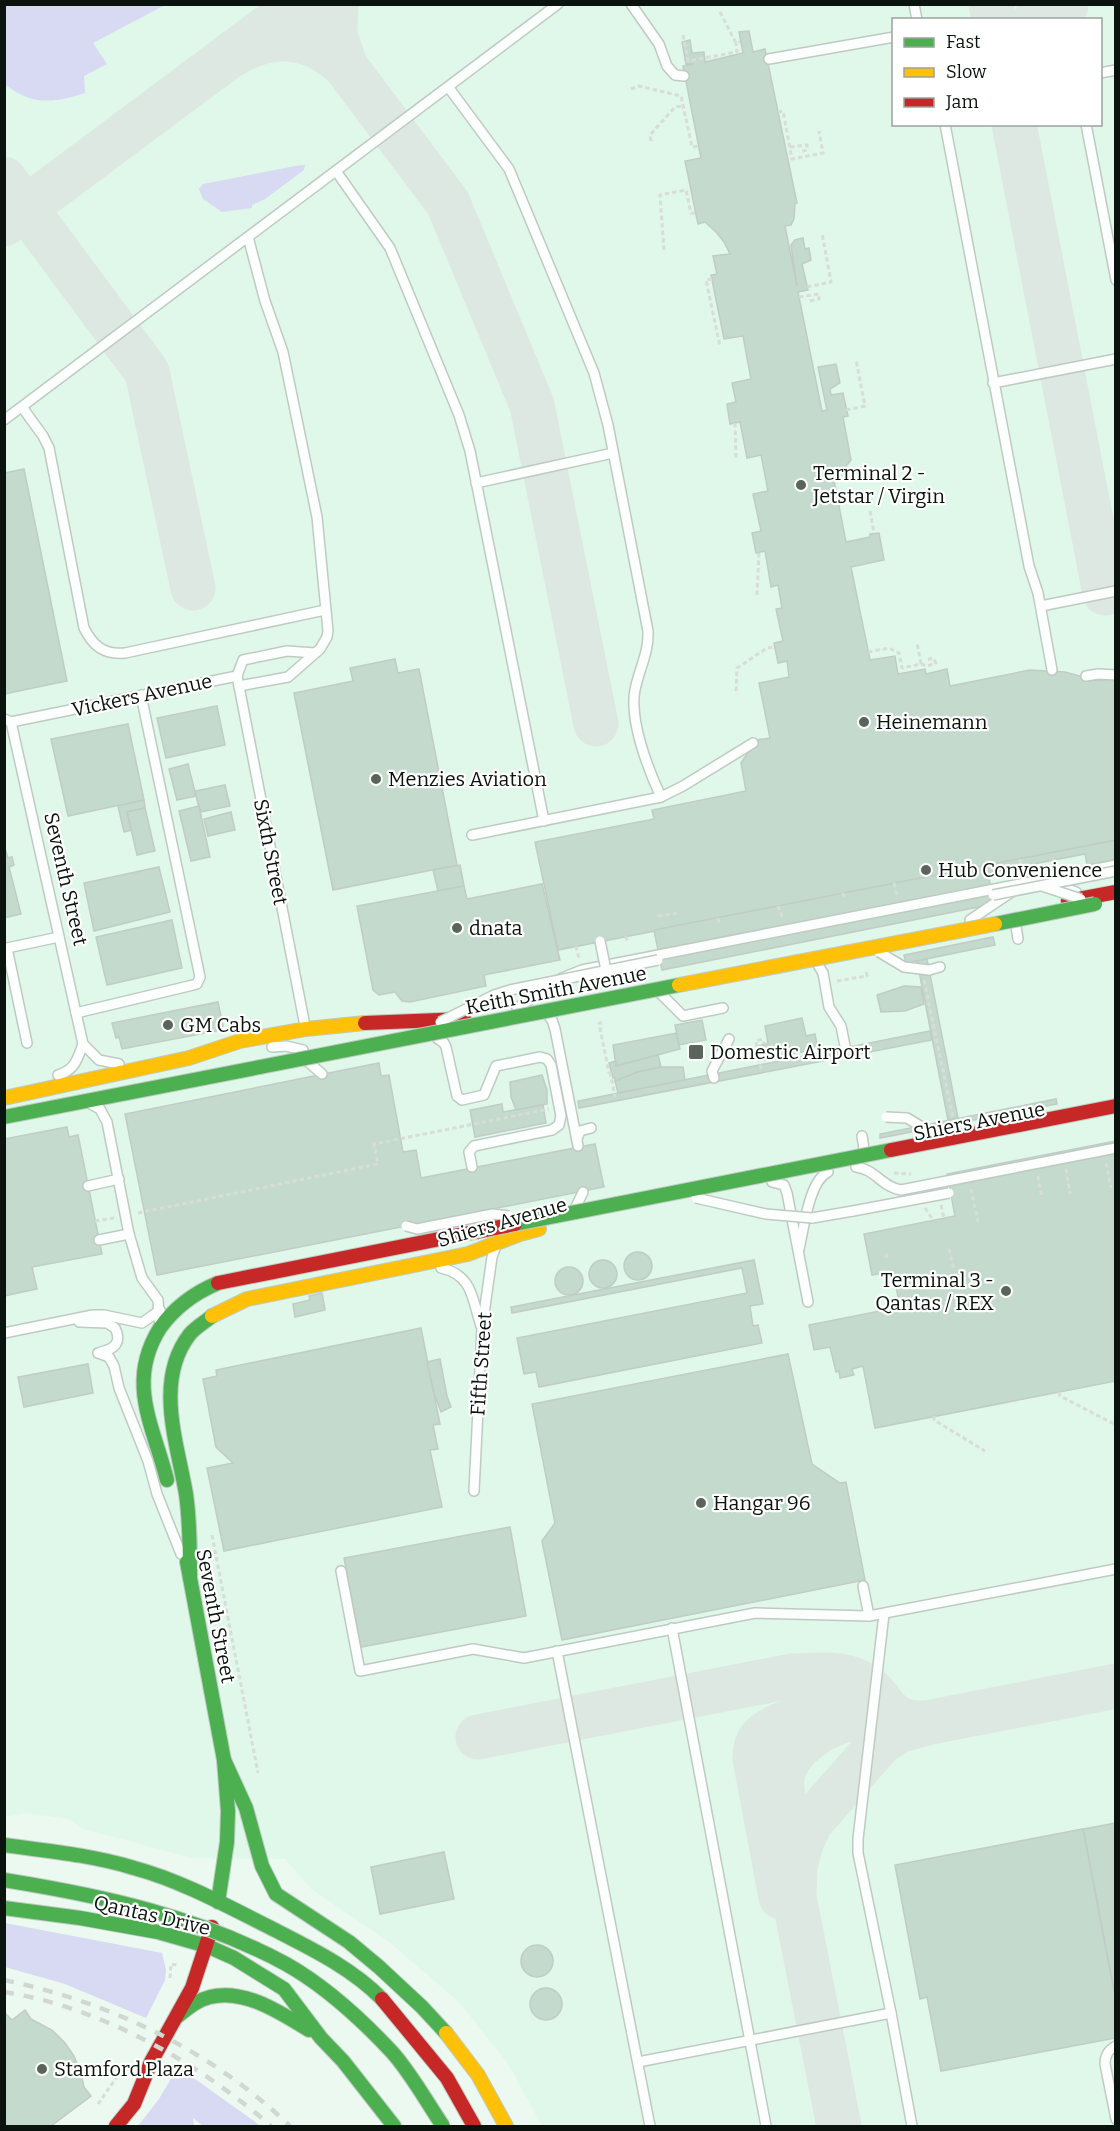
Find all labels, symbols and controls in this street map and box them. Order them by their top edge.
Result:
legend [892,18,1102,126]
text: Fast [946,31,981,53]
text: Slow [946,61,987,83]
text: Jam [945,91,979,113]
place label: Terminal 2 - Jetstar / Virgin [812,461,945,508]
marker: Terminal 2 - Jetstar / Virgin [794,478,808,492]
street label: Vickers Avenue [70,668,214,722]
place label: Heinemann [876,710,988,734]
marker: Heinemann [857,715,871,729]
place label: Menzies Aviation [388,767,547,791]
marker: Menzies Aviation [369,772,383,786]
street label: Sixth Street [249,797,293,907]
street label: Seventh Street [39,810,93,948]
place label: Hub Convenience [938,858,1102,882]
marker: Hub Convenience [919,863,933,877]
place label: dnata [469,916,522,940]
marker: dnata [450,921,464,935]
street label: Keith Smith Avenue [463,961,649,1019]
place label: GM Cabs [180,1013,261,1037]
marker: GM Cabs [161,1018,175,1032]
place label: Domestic Airport [710,1040,871,1064]
marker: Domestic Airport [687,1043,705,1061]
street label: Shiers Avenue [911,1096,1047,1146]
street label: Shiers Avenue [434,1192,570,1252]
place label: Terminal 3 - Qantas / REX [875,1268,994,1315]
marker: Terminal 3 - Qantas / REX [999,1284,1013,1298]
street label: Fifth Street [465,1311,497,1417]
place label: Hangar 96 [713,1491,810,1515]
marker: Hangar 96 [694,1496,708,1510]
street label: Seventh Street [191,1547,241,1685]
street label: Qantas Drive [91,1890,213,1940]
place label: Stamford Plaza [54,2057,194,2081]
marker: Stamford Plaza [35,2062,49,2076]

